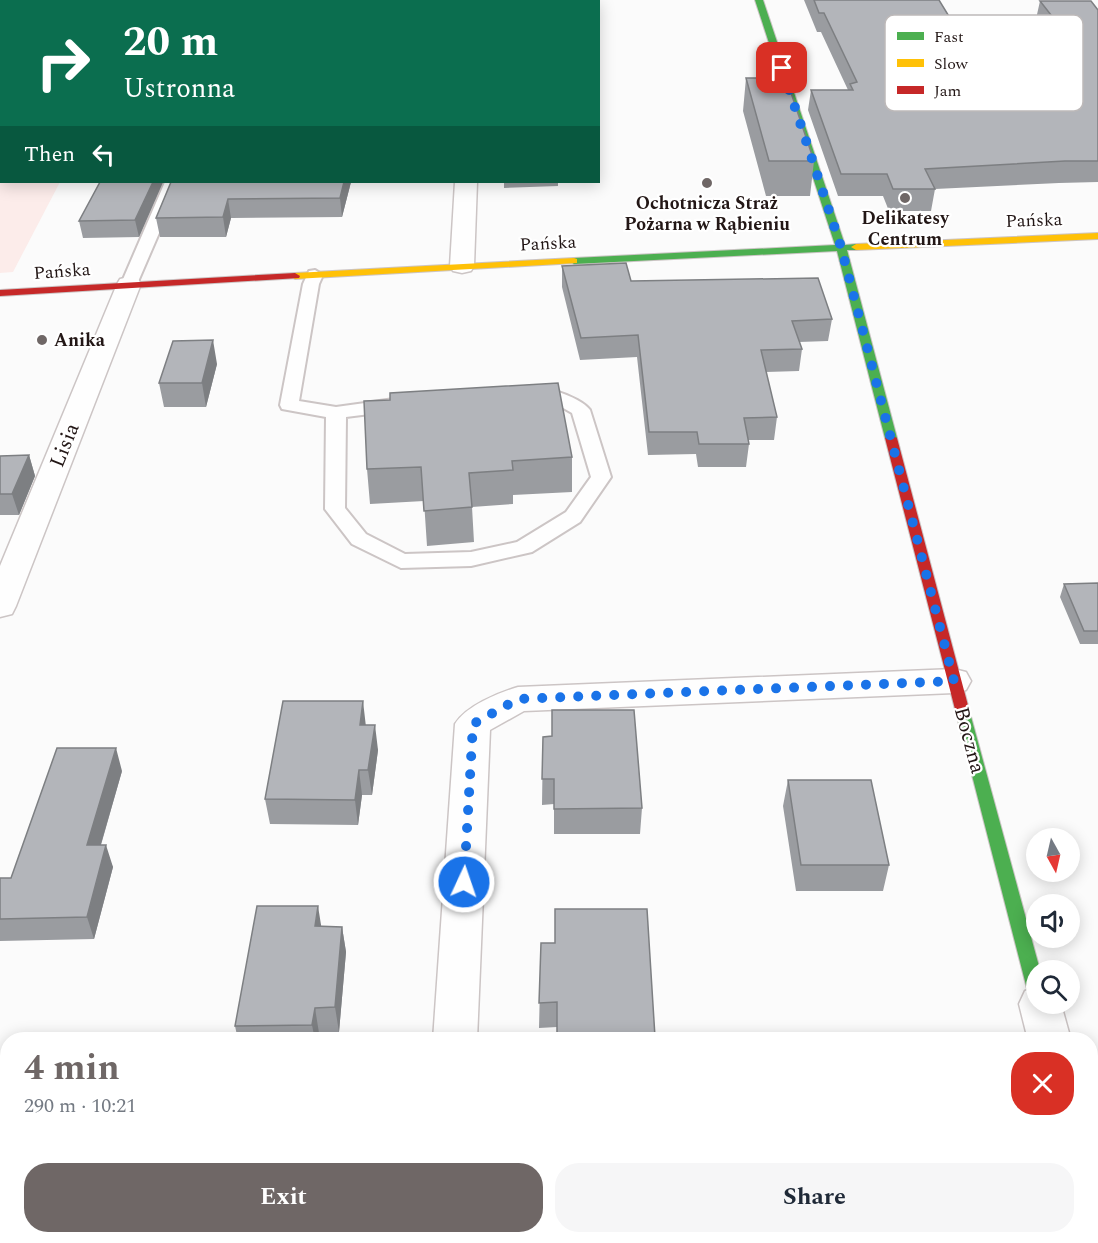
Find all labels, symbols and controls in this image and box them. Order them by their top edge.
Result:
text: 20 m [123,11,218,74]
legend [885,15,1083,111]
icon: right [24,24,102,102]
text: Fast [934,25,964,49]
pin [756,42,807,93]
icon: arrive [765,51,798,84]
text: Slow [934,52,969,76]
text: Ustronna [123,68,235,110]
text: Jam [934,79,962,103]
text: Then [24,138,75,171]
icon: left [87,138,120,171]
marker: Ochotnicza Straż Pożarna w Rąbieniu [700,176,714,190]
place label: Ochotnicza Straż Pożarna w Rąbieniu [624,190,790,238]
marker: Delikatesy Centrum [898,191,912,205]
place label: Delikatesy Centrum [861,205,950,253]
street label: Pańska [1005,206,1063,235]
street label: Pańska [519,229,577,258]
street label: Pańska [33,256,91,287]
place label: Anika [54,327,106,354]
marker: Anika [35,333,49,347]
street label: Lisia [42,417,89,473]
street label: Boczna [945,703,993,778]
north arrow [1026,828,1080,882]
map controls [1026,828,1080,1014]
position arrow [432,850,496,914]
button: sound [1026,894,1080,948]
button: search [1026,960,1080,1014]
text: 4 min [24,1041,120,1096]
button: close [1011,1052,1074,1115]
text: 290 m · 10:21 [24,1091,136,1121]
button: Exit [24,1163,543,1232]
button: Share [555,1163,1074,1232]

